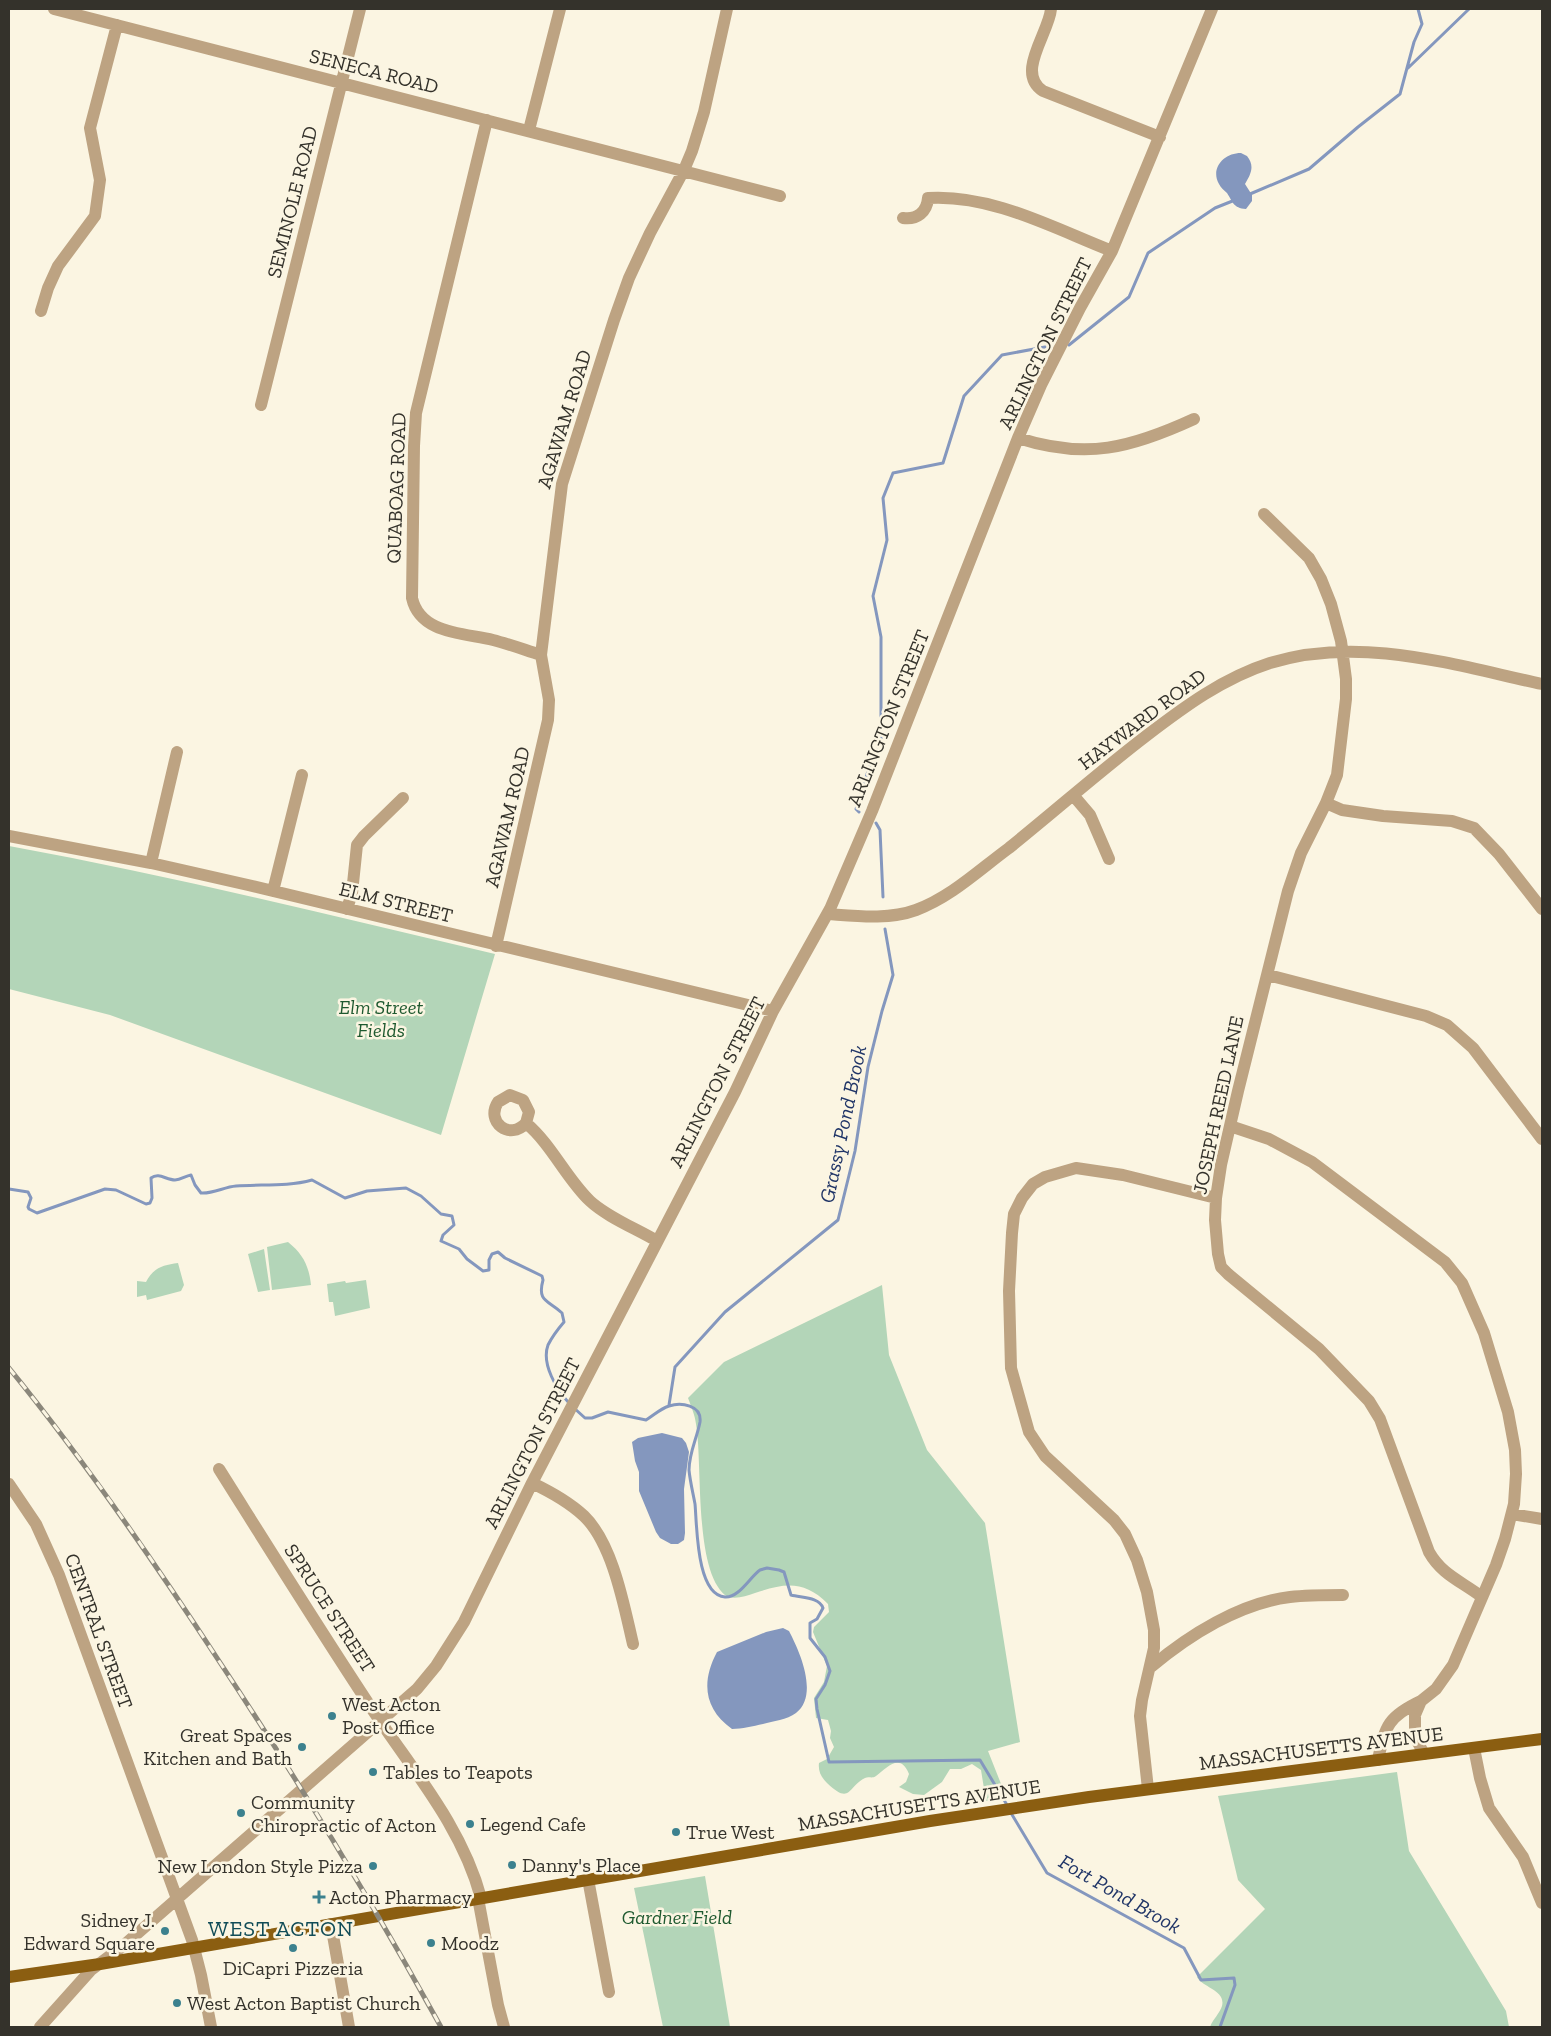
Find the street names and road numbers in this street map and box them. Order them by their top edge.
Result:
street label: SENECA ROAD [307,43,441,99]
street label: SEMINOLE ROAD [262,124,322,280]
street label: ARLINGTON STREET [993,253,1097,433]
street label: AGAWAM ROAD [532,347,596,491]
street label: QUABOAG ROAD [381,412,411,564]
street label: ARLINGTON STREET [842,626,934,810]
street label: HAYWARD ROAD [1073,663,1211,775]
street label: AGAWAM ROAD [479,744,535,890]
street label: ELM STREET [337,876,455,928]
street label: ARLINGTON STREET [664,993,770,1171]
street label: JOSEPH REED LANE [1187,1014,1249,1196]
street label: ARLINGTON STREET [479,1354,585,1532]
street label: SPRUCE STREET [279,1539,381,1677]
street label: CENTRAL STREET [60,1550,138,1712]
street label: MASSACHUSETTS AVENUE [1198,1721,1444,1775]
street label: MASSACHUSETTS AVENUE [796,1774,1042,1836]

